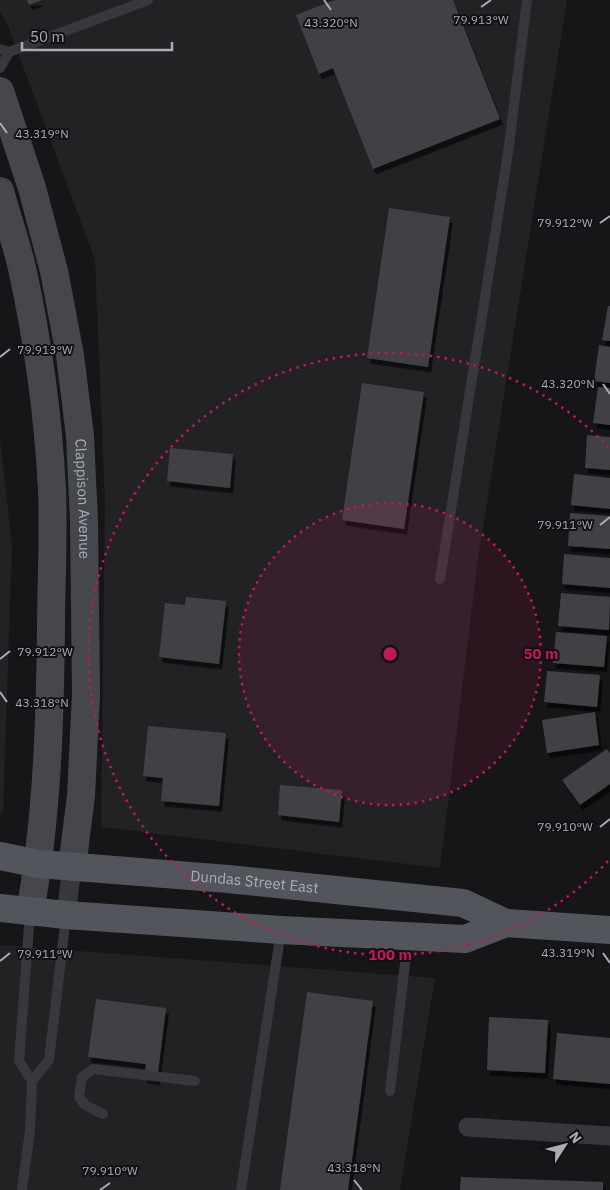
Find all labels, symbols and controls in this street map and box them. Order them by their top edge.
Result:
text: 79.913°W [453,12,509,27]
text: 43.320°N [304,15,358,30]
scale bar [22,20,172,52]
text: 50 m [30,27,65,46]
text: 43.319°N [15,126,69,141]
text: 79.912°W [537,215,593,230]
text: 79.913°W [17,342,73,357]
text: 43.320°N [541,376,595,391]
street label: Clappison Avenue [71,438,94,559]
text: 79.911°W [537,517,593,532]
text: 79.912°W [17,644,73,659]
text: 50 m [524,644,558,663]
centre of rings [381,645,399,663]
text: 43.318°N [15,695,69,710]
text: 79.910°W [537,819,593,834]
street label: Dundas Street East [190,866,319,897]
text: 100 m [368,945,412,964]
text: 43.319°N [541,945,595,960]
text: 79.911°W [17,946,73,961]
north arrow [540,1120,590,1170]
text: N [565,1128,586,1147]
text: 43.318°N [327,1160,381,1175]
text: 79.910°W [82,1163,138,1178]

